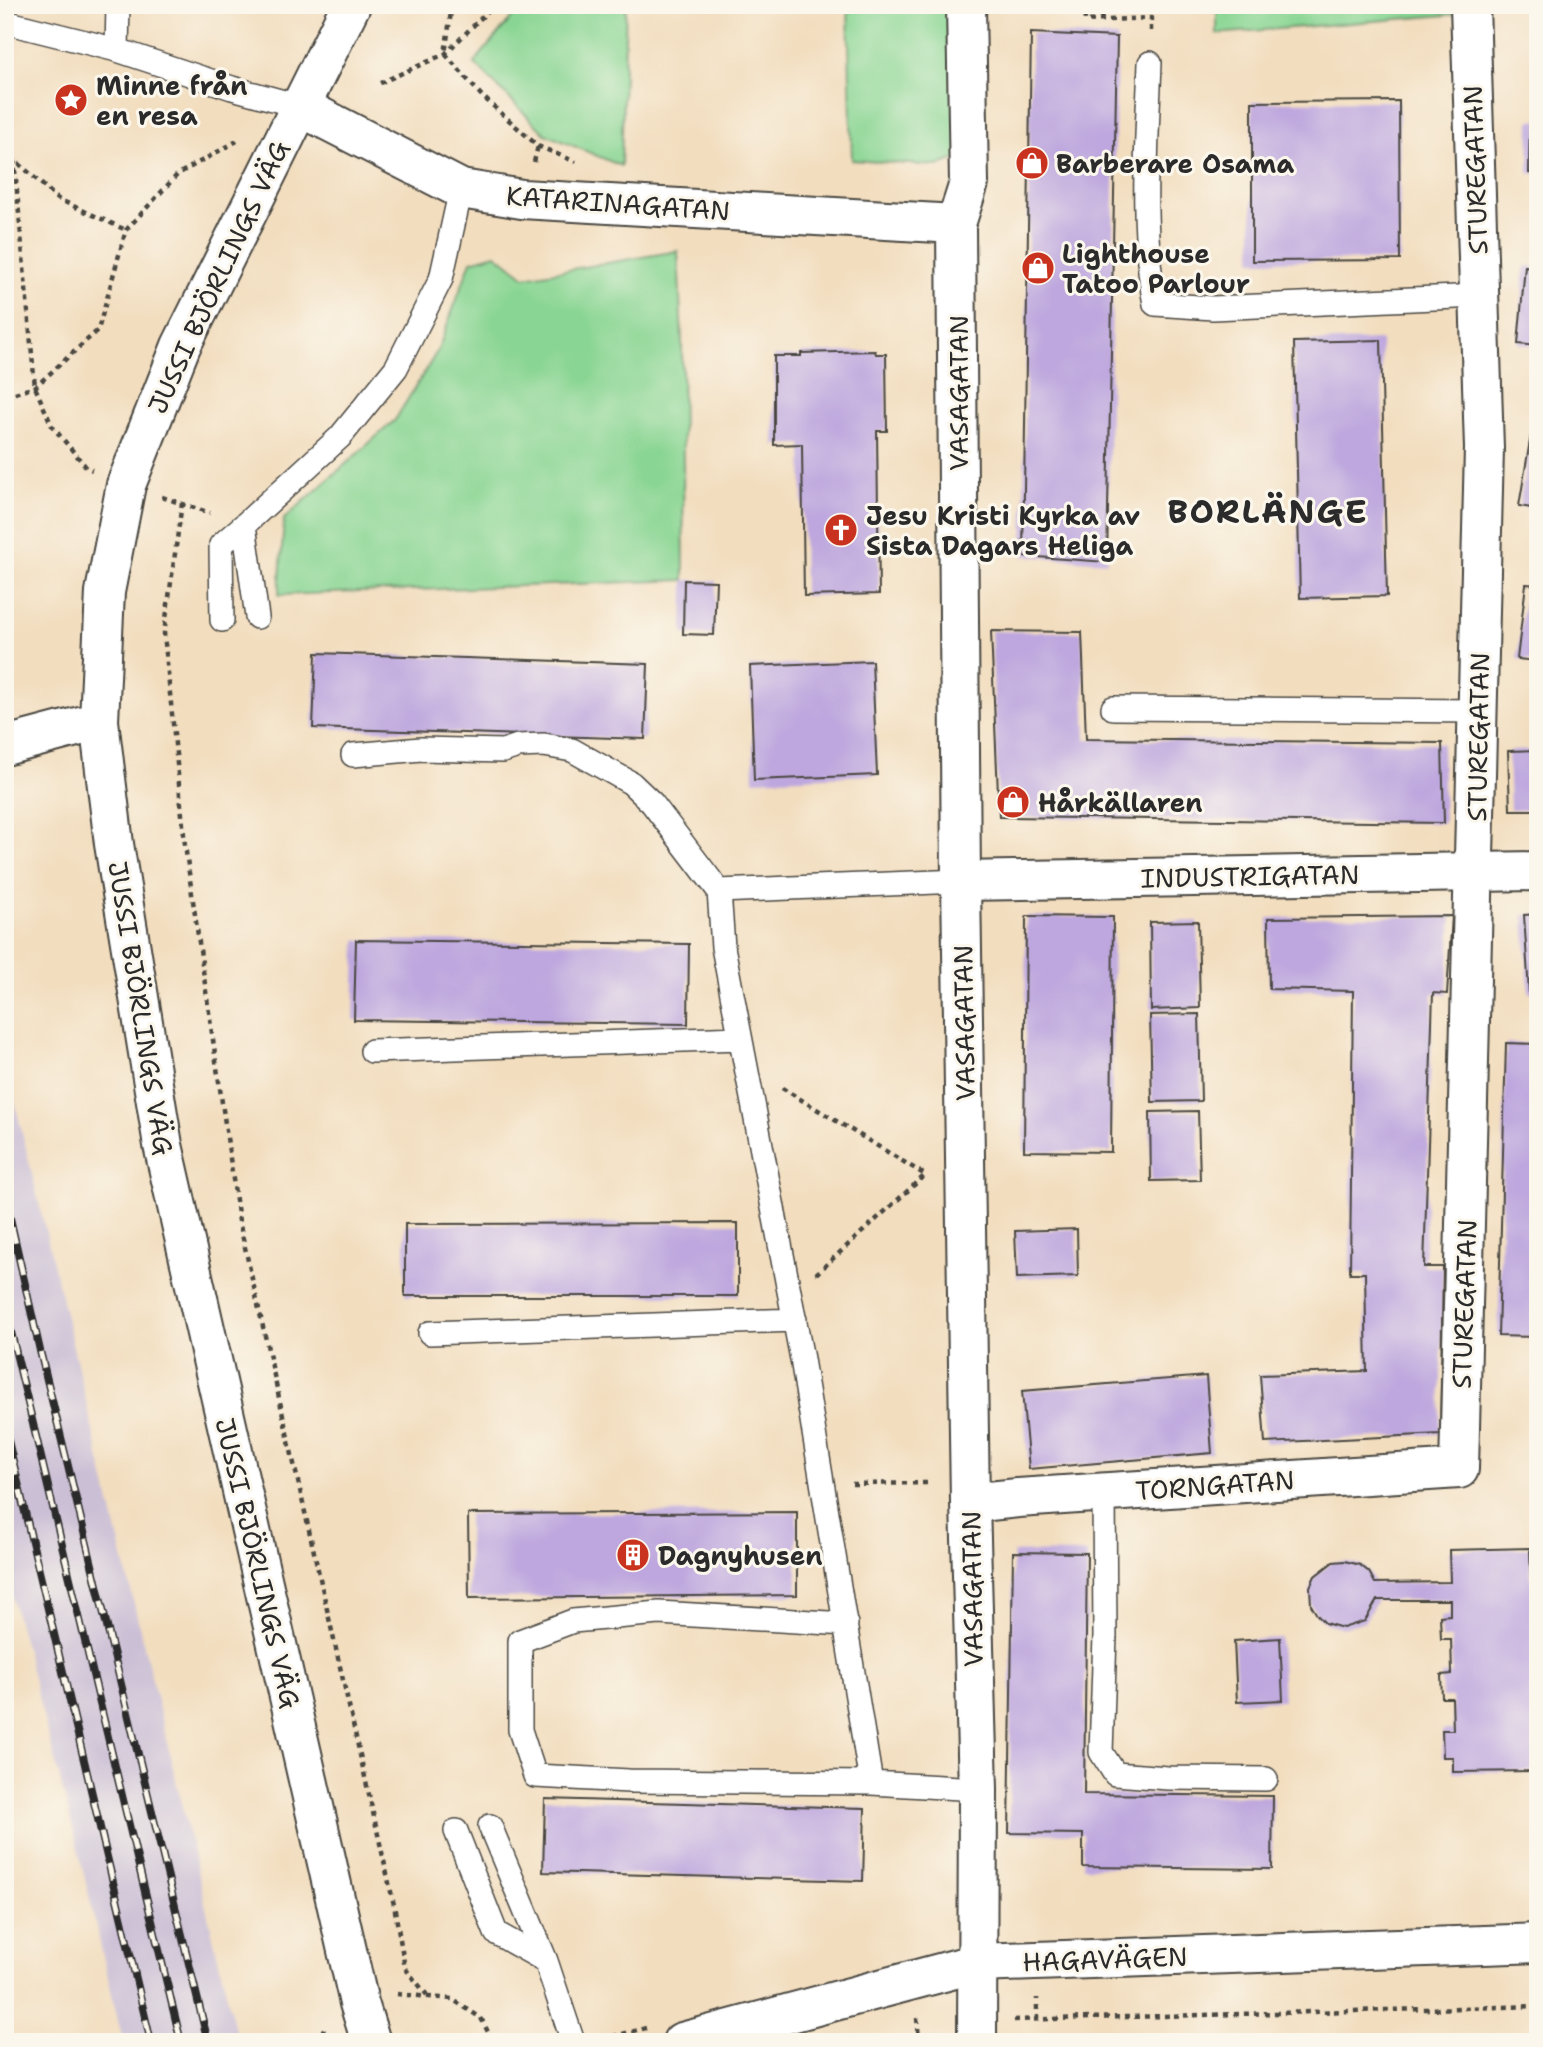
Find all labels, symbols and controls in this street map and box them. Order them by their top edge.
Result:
place label: Minne från en resa [96,68,248,133]
place icon: Minne från en resa [52,81,90,119]
street label: STUREGATAN [1455,85,1495,255]
street label: JUSSI BJÖRLINGS VÄG [139,135,297,419]
shop icon: Barberare Osama [1013,144,1051,182]
place label: Barberare Osama [1056,146,1294,181]
street label: KATARINAGATAN [505,178,731,228]
place label: Lighthouse Tatoo Parlour [1062,236,1250,301]
shop icon: Lighthouse Tatoo Parlour [1019,249,1057,287]
street label: VASAGATAN [941,315,976,471]
district label: BORLÄNGE [1167,489,1369,534]
place label: Jesu Kristi Kyrka av Sista Dagars Heliga [866,498,1140,563]
church icon: Jesu Kristi Kyrka av Sista Dagars Heliga [822,511,860,549]
street label: STUREGATAN [1459,652,1497,822]
shop icon: Hårkällaren [994,783,1032,821]
place label: Hårkällaren [1038,785,1203,820]
street label: INDUSTRIGATAN [1140,857,1360,895]
street label: JUSSI BJÖRLINGS VÄG [100,858,182,1158]
street label: VASAGATAN [945,945,983,1101]
street label: STUREGATAN [1444,1219,1484,1389]
street label: JUSSI BJÖRLINGS VÄG [208,1414,308,1712]
street label: TORNGATAN [1134,1462,1296,1508]
street label: VASAGATAN [953,1511,991,1667]
building icon: Dagnyhusen [614,1536,652,1574]
place label: Dagnyhusen [658,1538,823,1573]
street label: HAGAVÄGEN [1022,1939,1188,1979]

